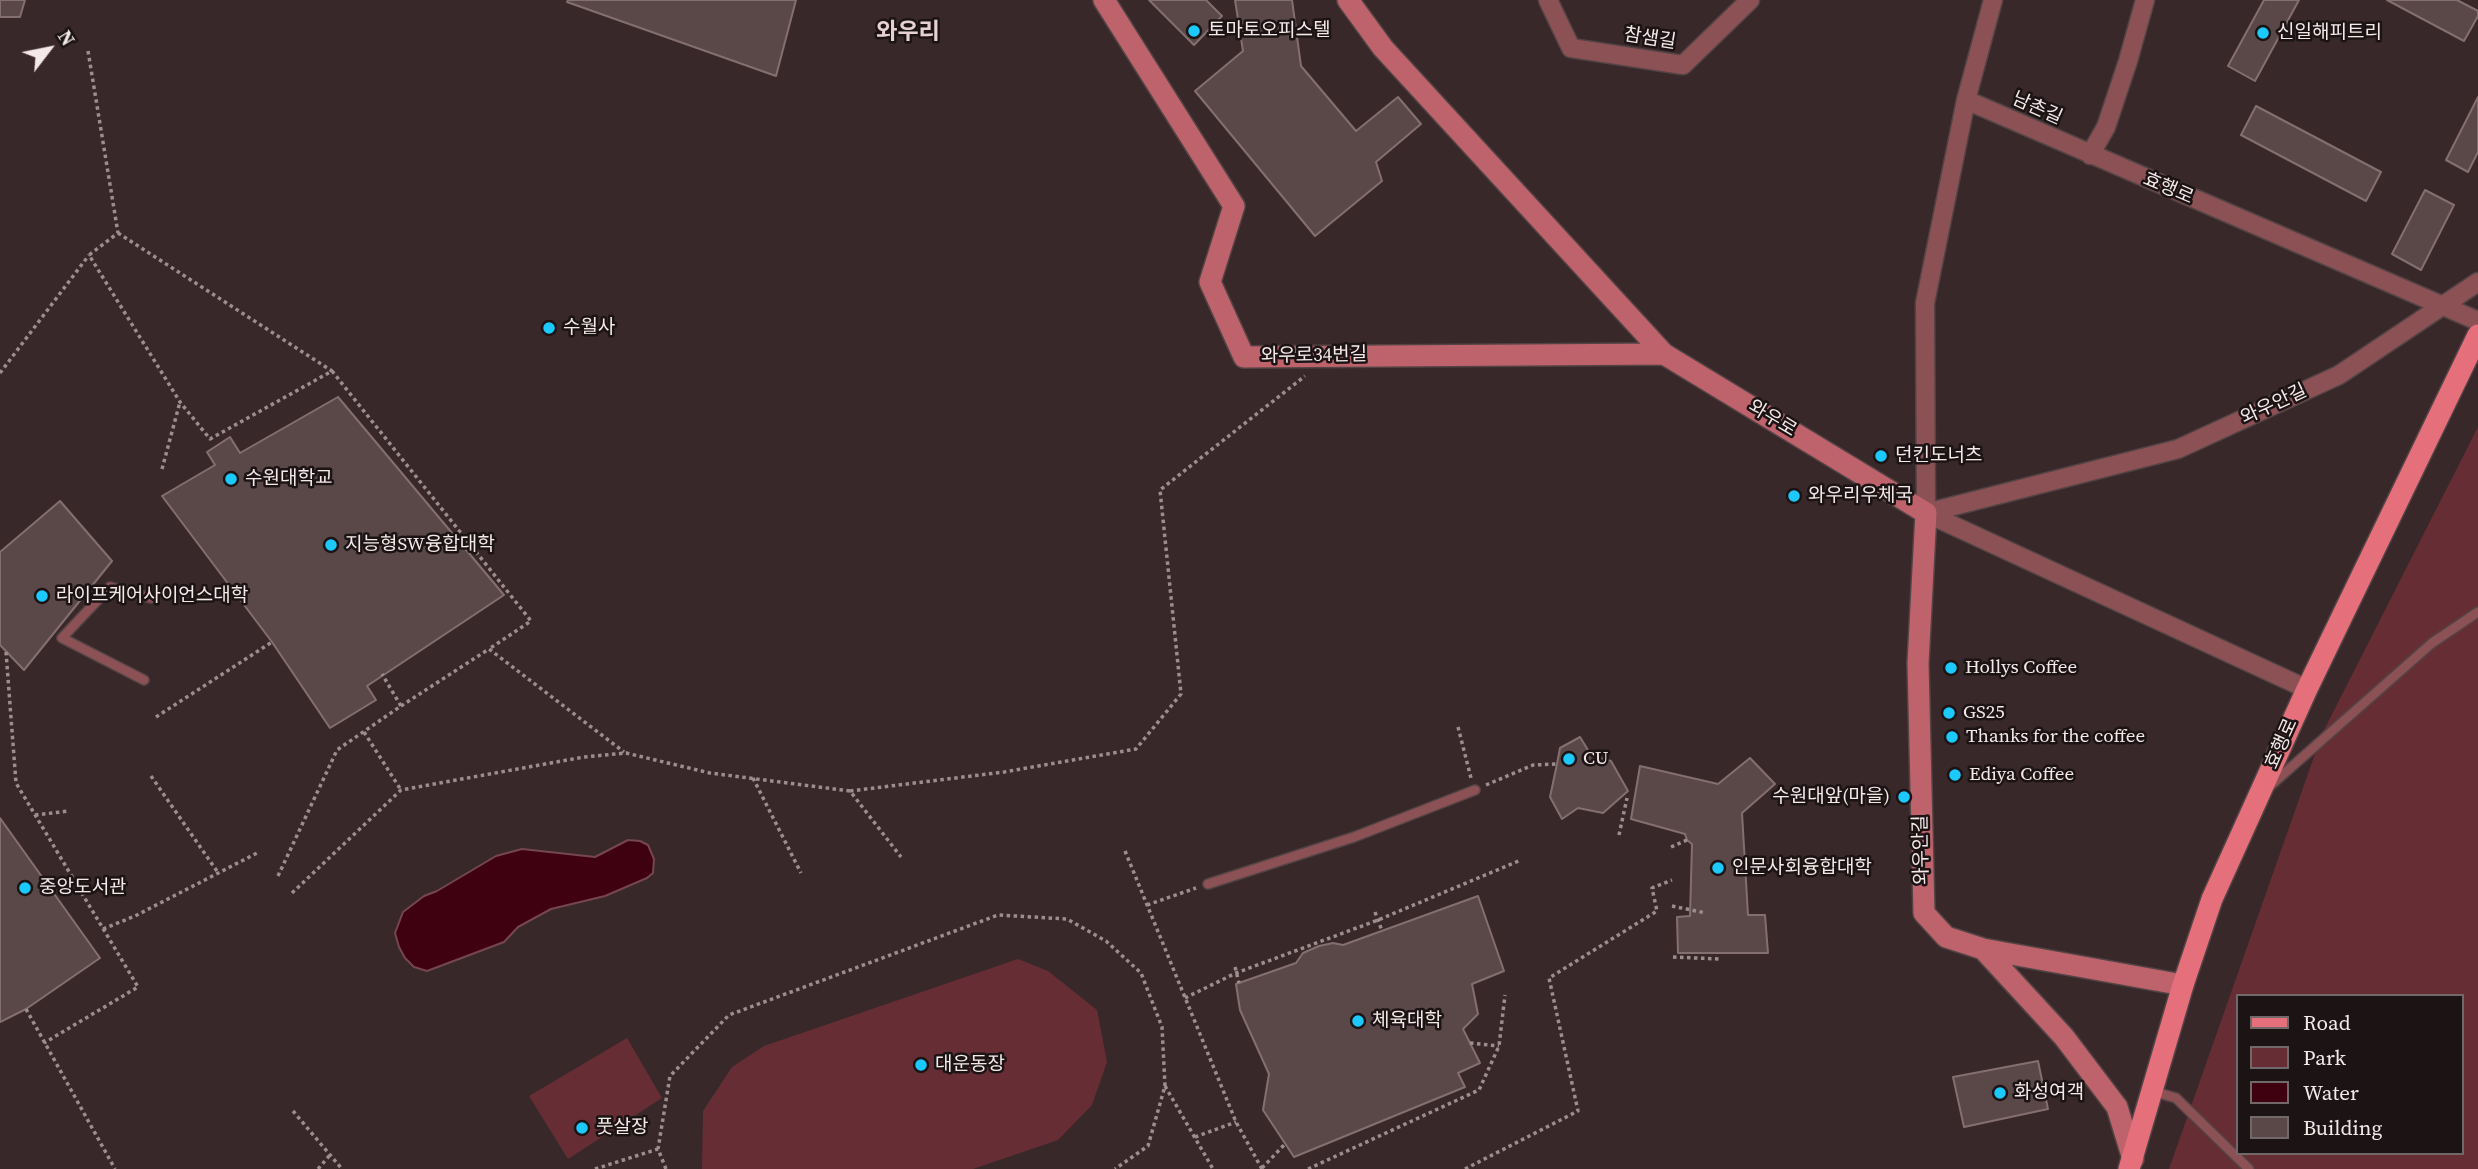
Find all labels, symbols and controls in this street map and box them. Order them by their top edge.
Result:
north arrow [14,14,84,84]
district label: 와우리 [876,19,940,47]
place label: 토마토오피스텔 [1208,20,1330,42]
place label: 신일해피트리 [2277,22,2382,44]
marker: 토마토오피스텔 [1186,23,1202,39]
street label: 참샘길 [1622,24,1678,54]
text: N [52,25,82,51]
marker: 신일해피트리 [2255,25,2271,41]
street label: 남촌길 [2008,88,2066,130]
street label: 효행로 [2139,168,2197,210]
place label: 수월사 [563,317,615,339]
marker: 수월사 [541,320,557,336]
street label: 와우로34번길 [1261,344,1367,368]
street label: 와우안길 [2237,380,2311,430]
street label: 와우로 [1744,396,1800,442]
place label: 던킨도너츠 [1895,445,1982,467]
marker: 던킨도너츠 [1873,448,1889,464]
place label: 수원대학교 [245,468,332,490]
marker: 수원대학교 [223,471,239,487]
place label: 와우리우체국 [1808,485,1913,507]
marker: 와우리우체국 [1786,488,1802,504]
place label: 지능형SW융합대학 [345,534,495,556]
marker: 지능형SW융합대학 [323,537,339,553]
place label: 라이프케어사이언스대학 [56,585,248,607]
marker: 라이프케어사이언스대학 [34,588,50,604]
place label: Hollys Coffee [1965,657,2077,679]
marker: Hollys Coffee [1943,660,1959,676]
place label: GS25 [1963,702,2005,724]
marker: GS25 [1941,705,1957,721]
street label: 효행로 [2261,715,2303,773]
place label: Thanks for the coffee [1966,726,2145,748]
marker: Thanks for the coffee [1944,729,1960,745]
place label: CU [1583,748,1609,770]
marker: CU [1561,751,1577,767]
place label: Ediya Coffee [1969,764,2074,786]
marker: Ediya Coffee [1947,767,1963,783]
place label: 수원대앞(마을) [1772,786,1890,808]
marker: 수원대앞(마을) [1896,789,1912,805]
street label: 와우안길 [1910,815,1934,885]
place label: 인문사회융합대학 [1732,857,1872,879]
marker: 인문사회융합대학 [1710,860,1726,876]
place label: 중앙도서관 [39,877,126,899]
marker: 중앙도서관 [17,880,33,896]
legend [2236,994,2464,1155]
text: Road [2303,1008,2351,1037]
place label: 체육대학 [1372,1010,1442,1032]
marker: 체육대학 [1350,1013,1366,1029]
text: Park [2303,1043,2346,1072]
place label: 대운동장 [935,1054,1005,1076]
marker: 대운동장 [913,1057,929,1073]
text: Water [2303,1078,2359,1107]
place label: 화성여객 [2014,1082,2084,1104]
marker: 화성여객 [1992,1085,2008,1101]
text: Building [2303,1113,2382,1142]
place label: 풋살장 [596,1117,648,1139]
marker: 풋살장 [574,1120,590,1136]

